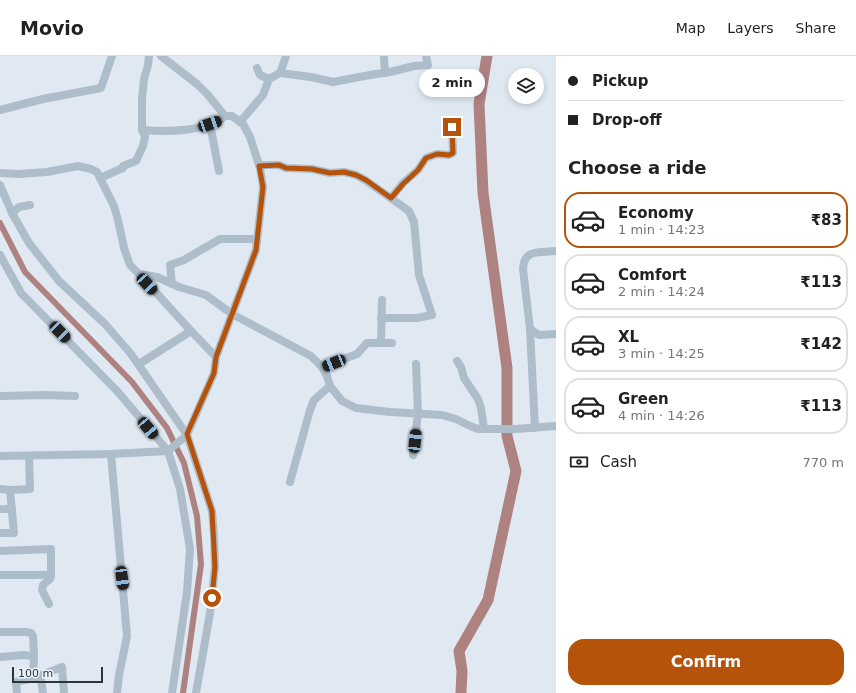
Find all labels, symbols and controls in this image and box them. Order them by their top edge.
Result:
text: Movio [20,17,84,39]
text: Map [676,20,705,36]
text: Layers [727,20,774,36]
text: Share [796,20,836,36]
map controls [508,68,544,104]
button: layers [508,68,544,104]
callout: 2 min [419,69,485,97]
text: Pickup [592,72,648,90]
text: 2 min [432,75,472,90]
text: Drop-off [592,111,662,129]
car [197,114,223,134]
route end [443,118,461,136]
text: Choose a ride [568,157,707,178]
icon: car [570,202,606,238]
text: Economy [618,204,694,222]
text: ₹83 [811,211,842,229]
text: 1 min · 14:23 [618,222,705,237]
icon: car [570,264,606,300]
text: Comfort [618,266,686,284]
car [134,271,160,297]
text: ₹113 [800,273,842,291]
text: 2 min · 14:24 [618,284,705,299]
car [47,319,73,345]
icon: car [570,326,606,362]
text: XL [618,328,639,346]
text: ₹142 [800,335,842,353]
text: 3 min · 14:25 [618,346,705,361]
car [321,353,347,373]
icon: car [570,388,606,424]
text: Green [618,390,669,408]
text: ₹113 [800,397,842,415]
text: 4 min · 14:26 [618,408,705,423]
car [136,415,160,441]
car [408,428,422,454]
icon: cash [568,451,590,473]
text: Cash [600,453,637,471]
text: 770 m [802,455,844,470]
car [114,565,130,591]
route start [203,589,221,607]
button: Confirm [568,639,844,685]
scale bar [12,665,103,684]
text: 100 m [18,667,53,680]

